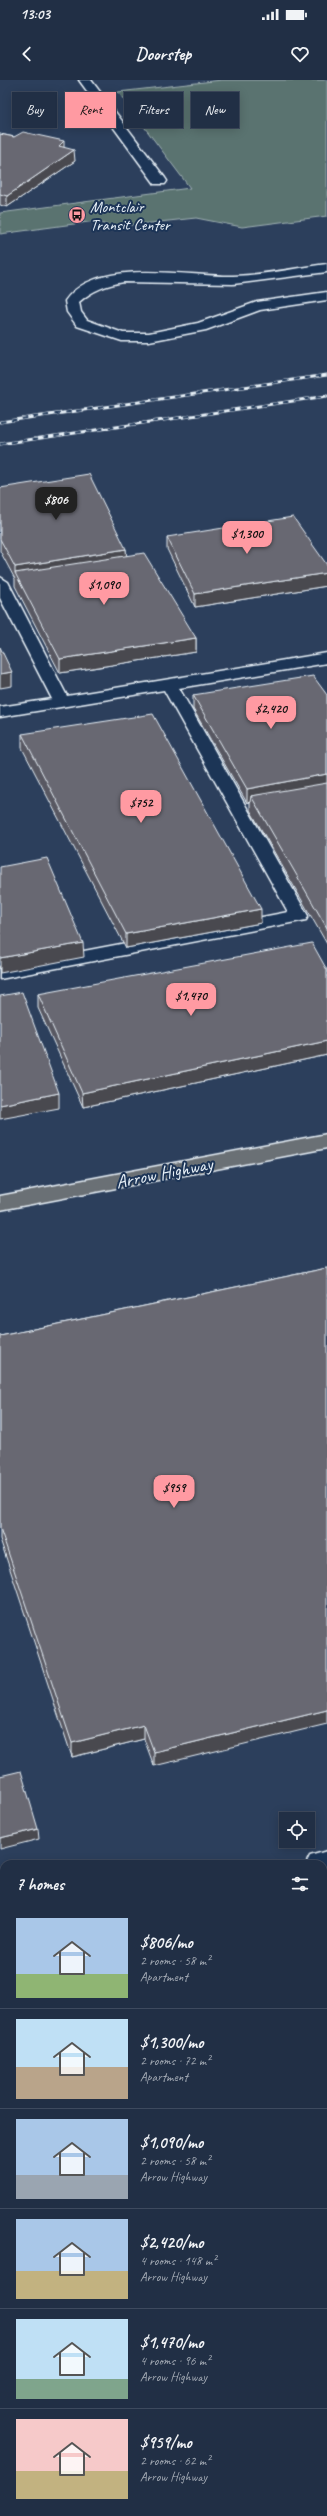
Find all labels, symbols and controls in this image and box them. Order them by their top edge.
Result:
text: 13:03 [20,5,50,24]
icon: back [16,43,38,65]
text: Doorstep [136,43,191,65]
icon: heart [289,43,311,65]
chip: Buy [12,92,57,128]
chip: Rent [65,92,116,128]
chip: Filters [124,92,183,128]
chip: New [191,92,239,128]
place label: Montclair Transit Center [90,197,172,235]
bus stop icon: Montclair Transit Center [67,205,87,225]
pin: $806 [32,487,80,521]
text: $806 [44,492,68,508]
pin: $1,300 [214,521,280,555]
text: $1,300 [231,526,263,542]
pin: $1,090 [71,572,137,606]
text: $1,090 [88,577,120,593]
pin: $2,420 [238,696,304,730]
text: $2,420 [255,701,287,717]
pin: $752 [117,790,165,824]
text: $752 [129,795,153,811]
pin: $1,470 [158,983,224,1017]
text: $1,470 [175,988,207,1004]
street label: Arrow Highway [114,1152,216,1194]
pin: $959 [150,1475,198,1509]
text: $959 [163,1480,185,1496]
map controls [279,1812,315,1848]
button: locate [279,1812,315,1848]
icon: filters [289,1873,311,1895]
text: 7 homes [16,1874,64,1895]
text: $806/mo [140,1932,193,1953]
icon: home [48,1934,96,1982]
text: 2 rooms · 58 m² [140,1953,210,1969]
text: Apartment [140,1969,188,1985]
text: $1,300/mo [140,2032,203,2053]
icon: home [48,2035,96,2083]
text: 2 rooms · 72 m² [140,2053,210,2069]
text: Apartment [140,2069,188,2085]
text: $1,090/mo [140,2132,203,2153]
icon: home [48,2135,96,2183]
text: 2 rooms · 58 m² [140,2153,210,2169]
text: Arrow Highway [140,2169,207,2185]
text: $2,420/mo [140,2232,203,2253]
icon: home [48,2235,96,2283]
text: 4 rooms · 148 m² [140,2253,216,2269]
text: Arrow Highway [140,2269,207,2285]
text: $1,470/mo [140,2332,203,2353]
icon: home [48,2335,96,2383]
text: 4 rooms · 96 m² [140,2353,210,2369]
text: Arrow Highway [140,2369,207,2385]
text: $959/mo [140,2432,192,2453]
icon: home [48,2435,96,2483]
text: 2 rooms · 62 m² [140,2453,210,2469]
text: Arrow Highway [140,2469,207,2485]

